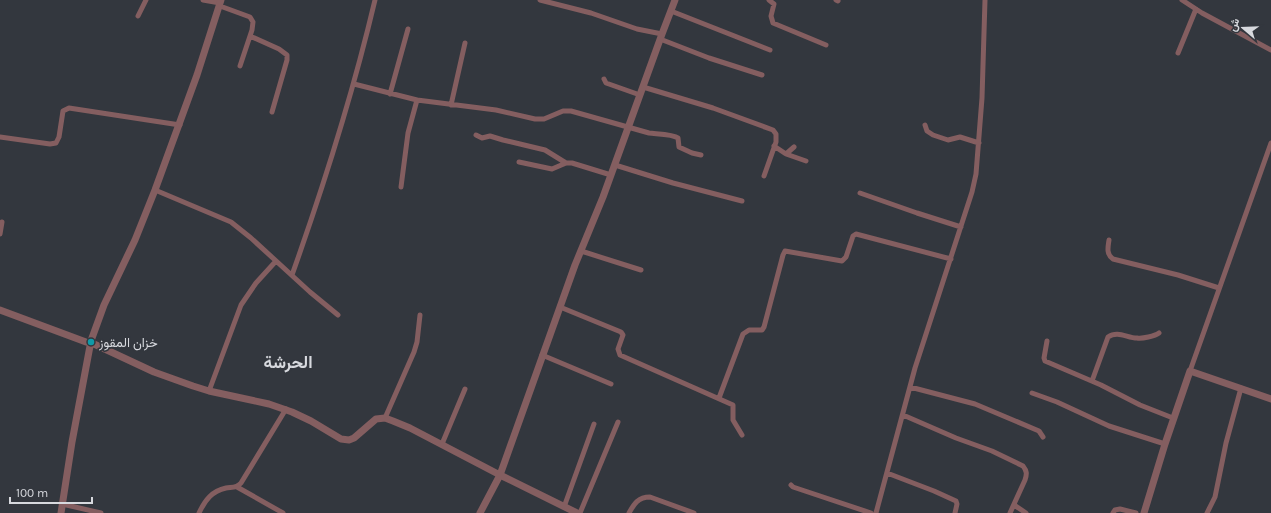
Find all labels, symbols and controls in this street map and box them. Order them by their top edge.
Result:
north arrow [1223,8,1263,48]
text: ش [1226,17,1242,33]
place label: خزان المقوز [98,335,158,351]
marker: خزان المقوز [86,337,96,347]
district label: الحرشة [263,352,313,373]
scale bar [10,479,92,505]
text: 100 m [16,486,48,500]

